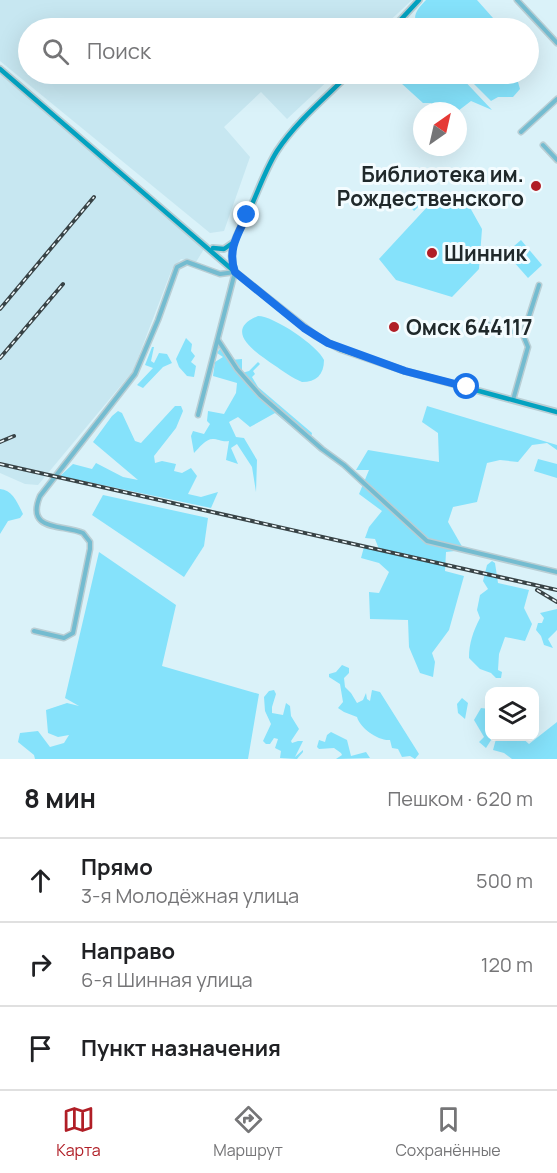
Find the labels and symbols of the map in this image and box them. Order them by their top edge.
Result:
north arrow [413,102,467,156]
place label: Библиотека им. Рождественского [337,160,524,212]
marker: Библиотека им. Рождественского [529,179,543,193]
route end [233,201,259,227]
place label: Шинник [444,239,528,267]
marker: Шинник [425,246,439,260]
place label: Омск 644117 [406,313,532,341]
marker: Омск 644117 [387,320,401,334]
route start [453,373,479,399]

